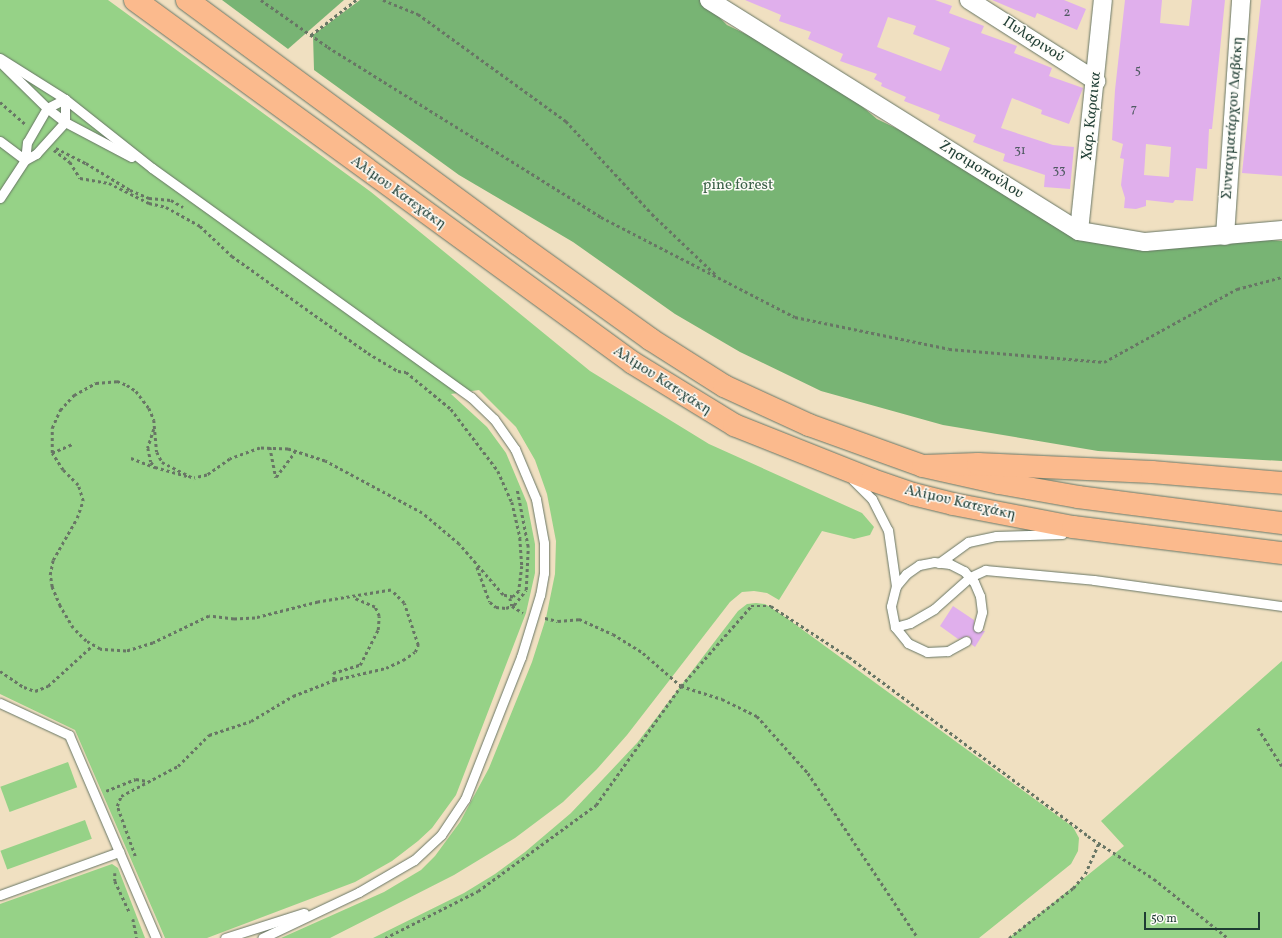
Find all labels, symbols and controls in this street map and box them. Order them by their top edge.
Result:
house number: 2 [1064,5,1070,21]
street label: Πυλαρινού [999,13,1067,67]
street label: Συνταγματάρχου Δαβάκη [1218,36,1248,200]
house number: 5 [1135,63,1141,79]
street label: Χαρ. Καραικα [1078,71,1106,161]
house number: 7 [1131,101,1137,117]
street label: Ζησιμοπούλου [936,137,1026,203]
house number: 31 [1014,143,1026,159]
street label: Αλίμου Κατεχάκη [347,152,449,234]
house number: 33 [1052,163,1066,179]
park label: pine forest [703,177,773,195]
street label: Αλίμου Κατεχάκη [609,343,715,419]
street label: Αλίμου Κατεχάκη [903,481,1017,525]
scale bar [1146,904,1262,930]
text: 50 m [1151,911,1177,927]

